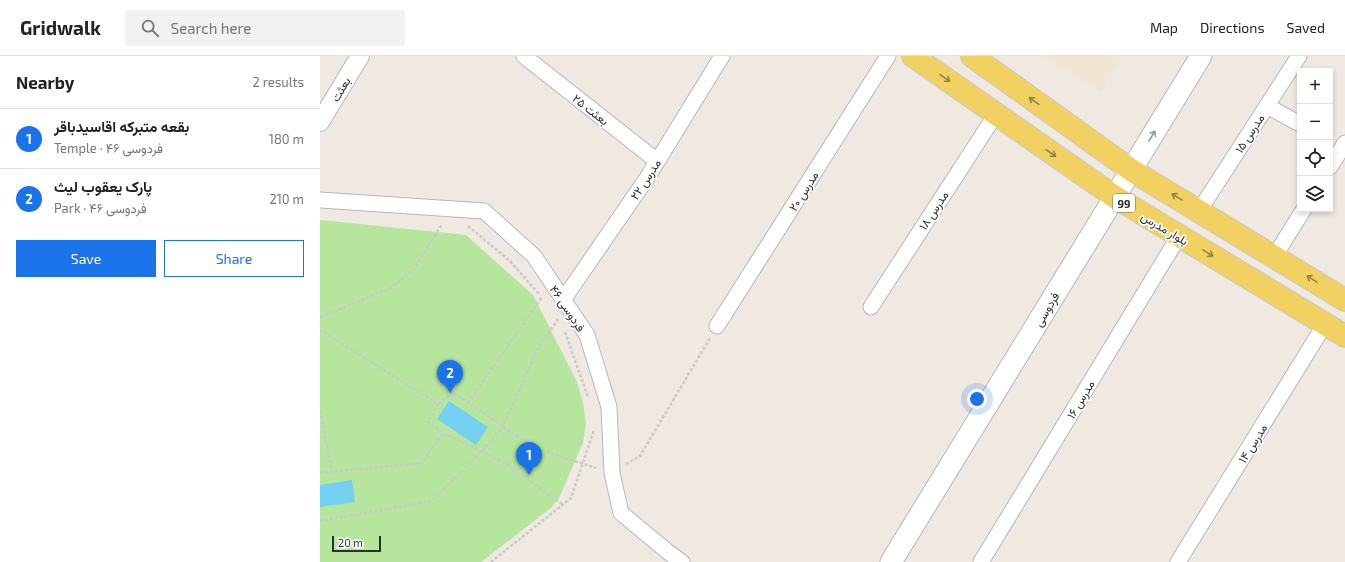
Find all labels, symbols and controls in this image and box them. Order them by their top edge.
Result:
search box [125,10,405,46]
text: Gridwalk [20,16,101,39]
icon: search [139,17,161,39]
text: Search here [171,19,251,37]
text: Map [1150,19,1178,36]
text: Directions [1200,19,1265,36]
text: Saved [1287,19,1325,36]
map controls [1297,68,1333,212]
button: + [1297,68,1333,104]
text: Nearby [16,72,74,92]
text: 2 results [252,74,304,90]
street label: بعثت [327,74,354,104]
one-way arrow [939,74,950,82]
street label: بعثت ۲۵ [570,91,612,128]
one-way arrow [1029,97,1040,105]
button: − [1297,104,1333,140]
street label: مدرس ۱۵ [1231,111,1268,156]
text: بقعه متبرکه اقاسیدباقر [54,117,189,135]
one-way arrow [1148,130,1156,142]
text: 1 [26,131,32,147]
text: 180 m [269,131,304,147]
text: Temple · فردوسی ۴۶ [54,140,163,156]
button: locate [1297,140,1333,176]
one-way arrow [1046,149,1057,157]
street label: مدرس ۲۲ [627,156,665,203]
street label: مدرس ۲۰ [785,169,822,214]
button: layers [1297,176,1333,212]
text: پارک یعقوب لیث [54,177,152,195]
street label: مدرس ۱۸ [915,188,952,233]
text: 2 [25,191,33,207]
text: 210 m [269,191,304,207]
one-way arrow [1171,193,1183,201]
road number: 99 [1113,194,1135,212]
text: Park · فردوسی ۴۶ [54,200,147,216]
street label: بلوار مدرس [1138,209,1191,249]
button: Save [16,240,156,277]
button: Share [164,240,304,277]
one-way arrow [1202,250,1214,258]
one-way arrow [1306,275,1318,283]
street label: فردوسی ۴۶ [546,282,589,335]
street label: فردوسی [1030,289,1063,330]
pin: 2 [437,360,463,393]
street label: مدرس ۱۶ [1063,377,1099,422]
your location [967,389,987,409]
street label: مدرس ۱۴ [1235,421,1271,466]
pin: 1 [516,442,542,475]
scale bar [332,534,381,553]
text: 20 m [338,536,363,549]

